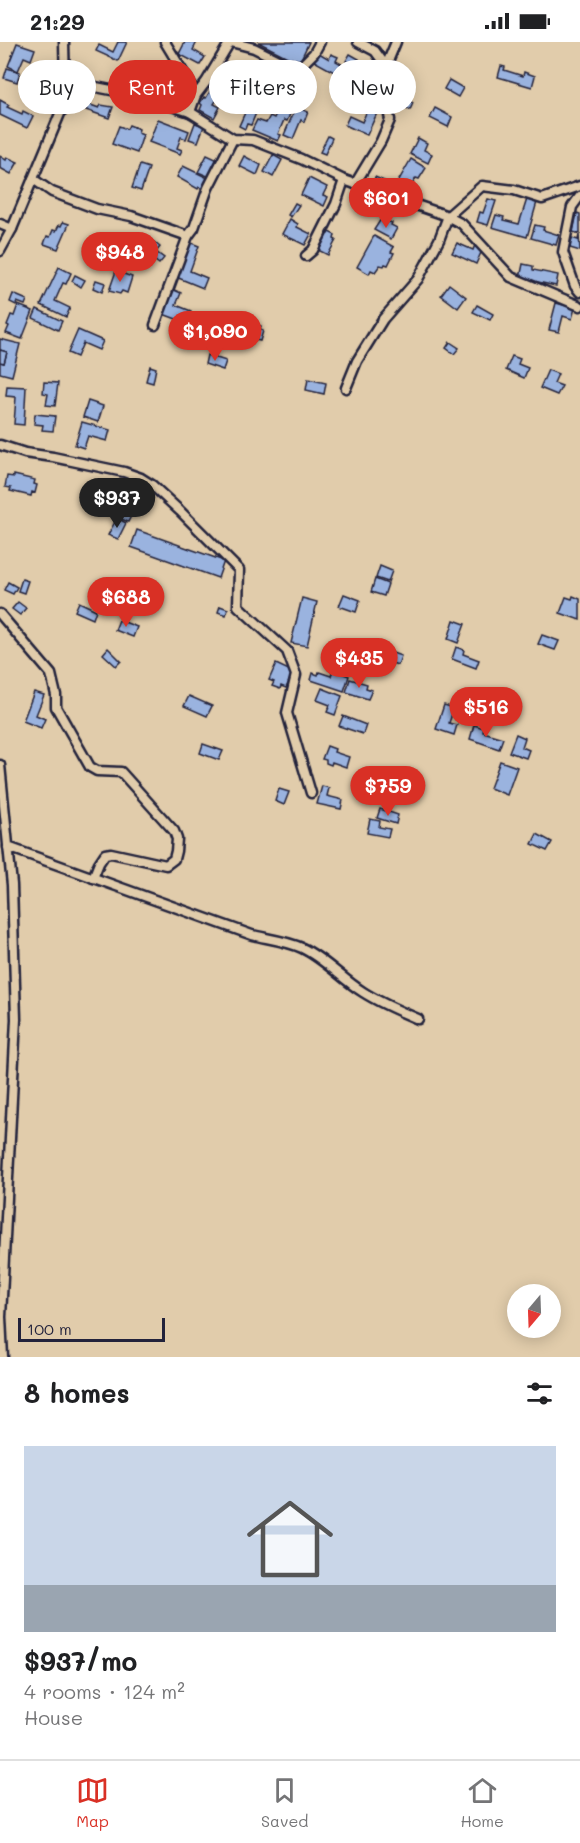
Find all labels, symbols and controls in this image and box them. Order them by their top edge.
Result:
text: 21:29 [30,7,85,36]
chip: Buy [18,60,96,114]
chip: Rent [108,60,197,114]
chip: Filters [209,60,317,114]
chip: New [329,60,416,114]
pin: $601 [350,178,422,229]
text: $601 [363,184,409,210]
pin: $948 [84,232,156,283]
text: $948 [95,238,145,264]
pin: $1,090 [166,311,264,362]
text: $1,090 [182,317,248,343]
pin: $937 [81,478,153,529]
text: $937 [93,484,141,510]
pin: $688 [90,577,162,628]
text: $688 [101,583,151,609]
pin: $435 [323,638,395,689]
text: $435 [335,644,383,670]
pin: $516 [450,687,522,738]
text: $516 [464,693,509,719]
pin: $759 [352,766,424,817]
text: $759 [364,772,412,798]
north arrow [507,1284,561,1338]
map controls [507,1284,561,1338]
scale bar [18,1315,165,1342]
text: 100 m [27,1318,72,1339]
text: 8 homes [24,1376,130,1410]
icon: filters [523,1377,556,1410]
icon: home [236,1485,344,1593]
text: $937/mo [24,1644,137,1678]
text: 4 rooms · 124 m² [24,1678,185,1704]
text: House [24,1704,83,1730]
tab: Map [76,1774,109,1831]
tab: Saved [261,1774,308,1831]
tab: Home [460,1774,504,1831]

